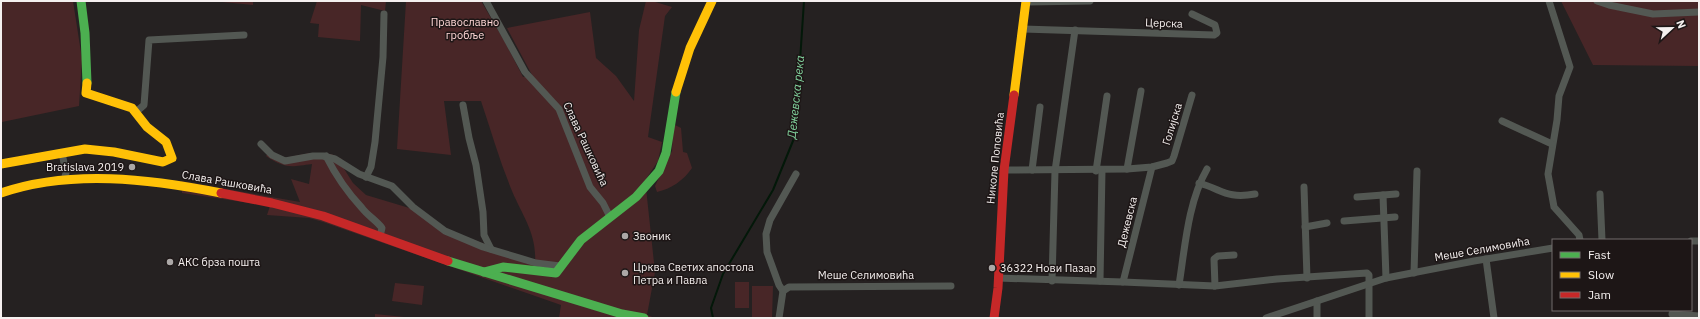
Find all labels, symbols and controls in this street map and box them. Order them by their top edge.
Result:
north arrow [1652,8,1692,48]
park label: Православно гробље [431,15,499,42]
street label: Церска [1145,15,1183,31]
text: N [1673,18,1689,31]
water label: Дежевска река [784,55,807,140]
street label: Слава Рашковића [560,100,612,189]
street label: Голијска [1159,101,1185,147]
street label: Николе Поповића [983,111,1007,205]
place label: Bratislava 2019 [46,160,124,174]
marker: Bratislava 2019 [127,162,137,172]
street label: Слава Рашковића [181,167,273,197]
street label: Дежевска [1114,195,1140,249]
place label: Звоник [633,229,671,243]
marker: Звоник [620,231,630,241]
street label: Меше Селимовића [1433,234,1531,264]
legend [1552,239,1692,311]
text: Fast [1588,247,1611,262]
place label: АКС брза пошта [178,255,260,269]
marker: АКС брза пошта [165,257,175,267]
place label: Црква Светих апостола Петра и Павла [633,260,754,287]
place label: 36322 Нови Пазар [1000,261,1096,275]
marker: 36322 Нови Пазар [987,263,997,273]
text: Slow [1588,267,1614,282]
marker: Црква Светих апостола Петра и Павла [620,268,630,278]
street label: Меше Селимовића [818,268,914,282]
text: Jam [1588,287,1611,302]

